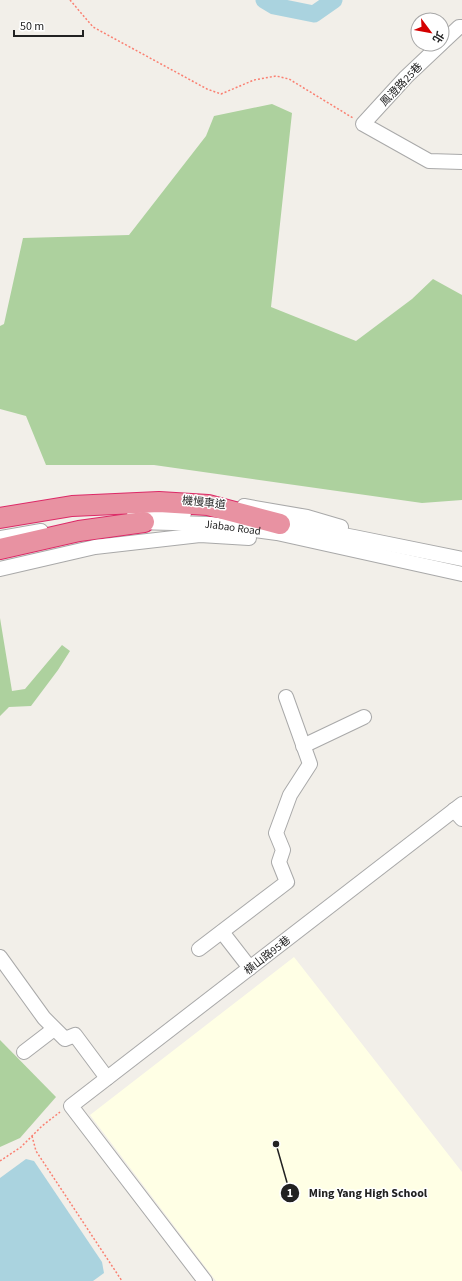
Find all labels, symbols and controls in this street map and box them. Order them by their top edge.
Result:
scale bar [14,12,83,38]
north arrow [410,12,450,52]
text: 50 m [20,18,44,35]
text: 北 [429,28,447,46]
street label: 鳳澄路25巷 [377,59,426,109]
street label: 機慢車道 [181,493,227,512]
street label: Jiabao Road [204,517,262,539]
street label: 橫山路95巷 [241,933,294,978]
callout: Ming Yang High School [280,1181,435,1205]
text: 1 [287,1185,293,1202]
text: Ming Yang High School [309,1185,428,1202]

